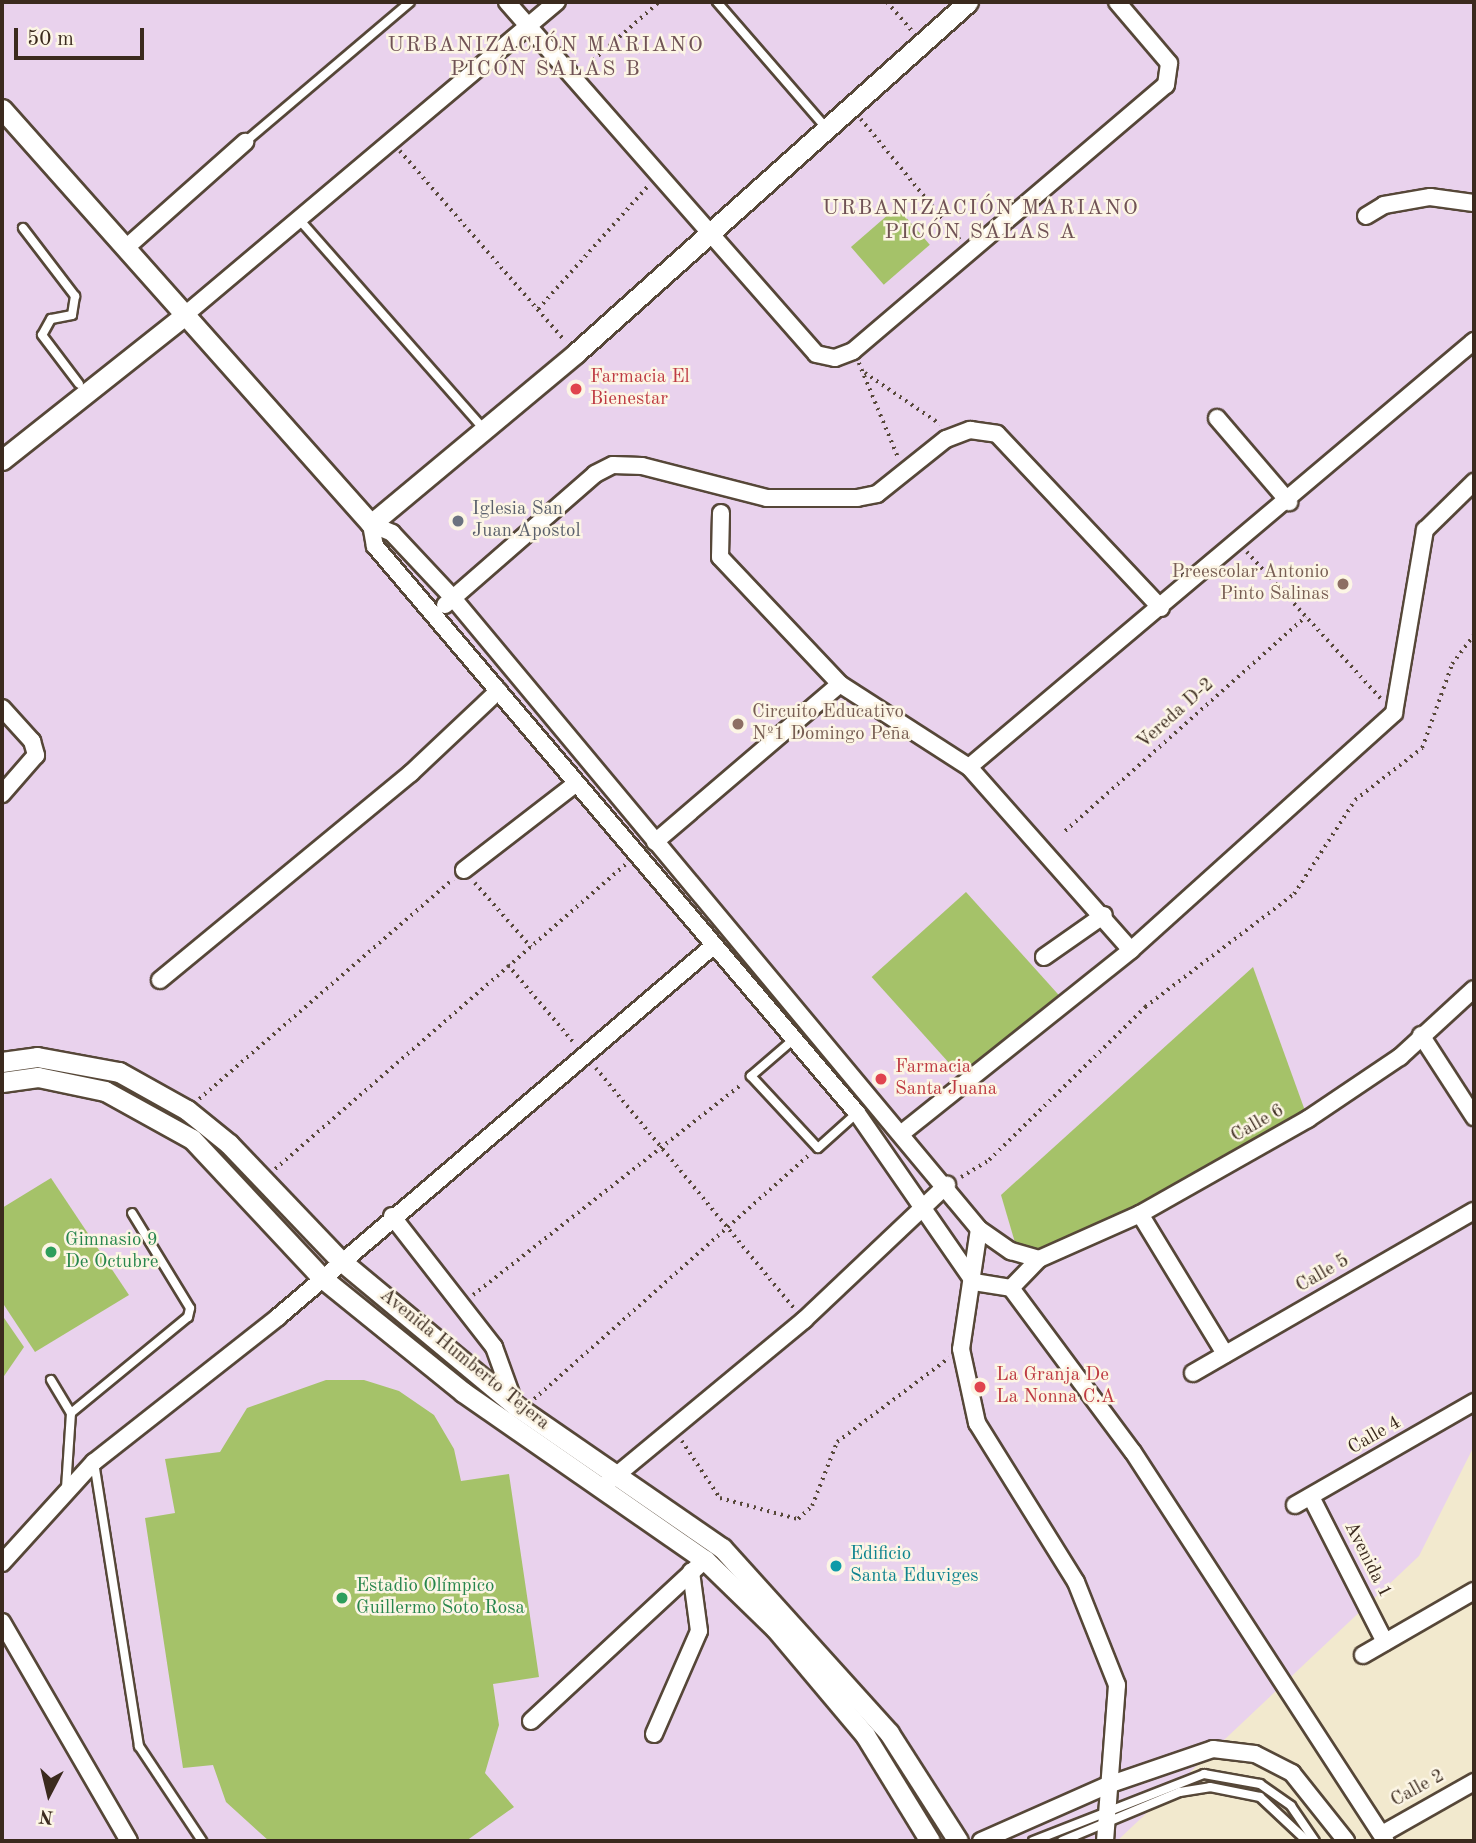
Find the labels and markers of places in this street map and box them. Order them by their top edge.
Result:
place label: Farmacia El Bienestar [590,367,690,411]
marker: Farmacia El Bienestar [568,381,584,397]
place label: Iglesia San Juan Apostol [472,499,581,543]
marker: Iglesia San Juan Apostol [450,513,466,529]
place label: Preescolar Antonio Pinto Salinas [1172,562,1329,606]
marker: Preescolar Antonio Pinto Salinas [1335,576,1351,592]
place label: Circuito Educativo Nº1 Domingo Peña [752,702,910,746]
marker: Circuito Educativo Nº1 Domingo Peña [730,716,746,732]
place label: Farmacia Santa Juana [895,1057,997,1101]
marker: Farmacia Santa Juana [873,1071,889,1087]
place label: Gimnasio 9 De Octubre [65,1230,159,1274]
marker: Gimnasio 9 De Octubre [43,1244,59,1260]
place label: La Granja De La Nonna C.A [996,1365,1115,1409]
marker: La Granja De La Nonna C.A [970,1377,990,1397]
place label: Edificio Santa Eduviges [850,1544,978,1588]
marker: Edificio Santa Eduviges [828,1558,844,1574]
place label: Estadio Olímpico Guillermo Soto Rosa [356,1576,525,1620]
marker: Estadio Olímpico Guillermo Soto Rosa [334,1590,350,1606]

